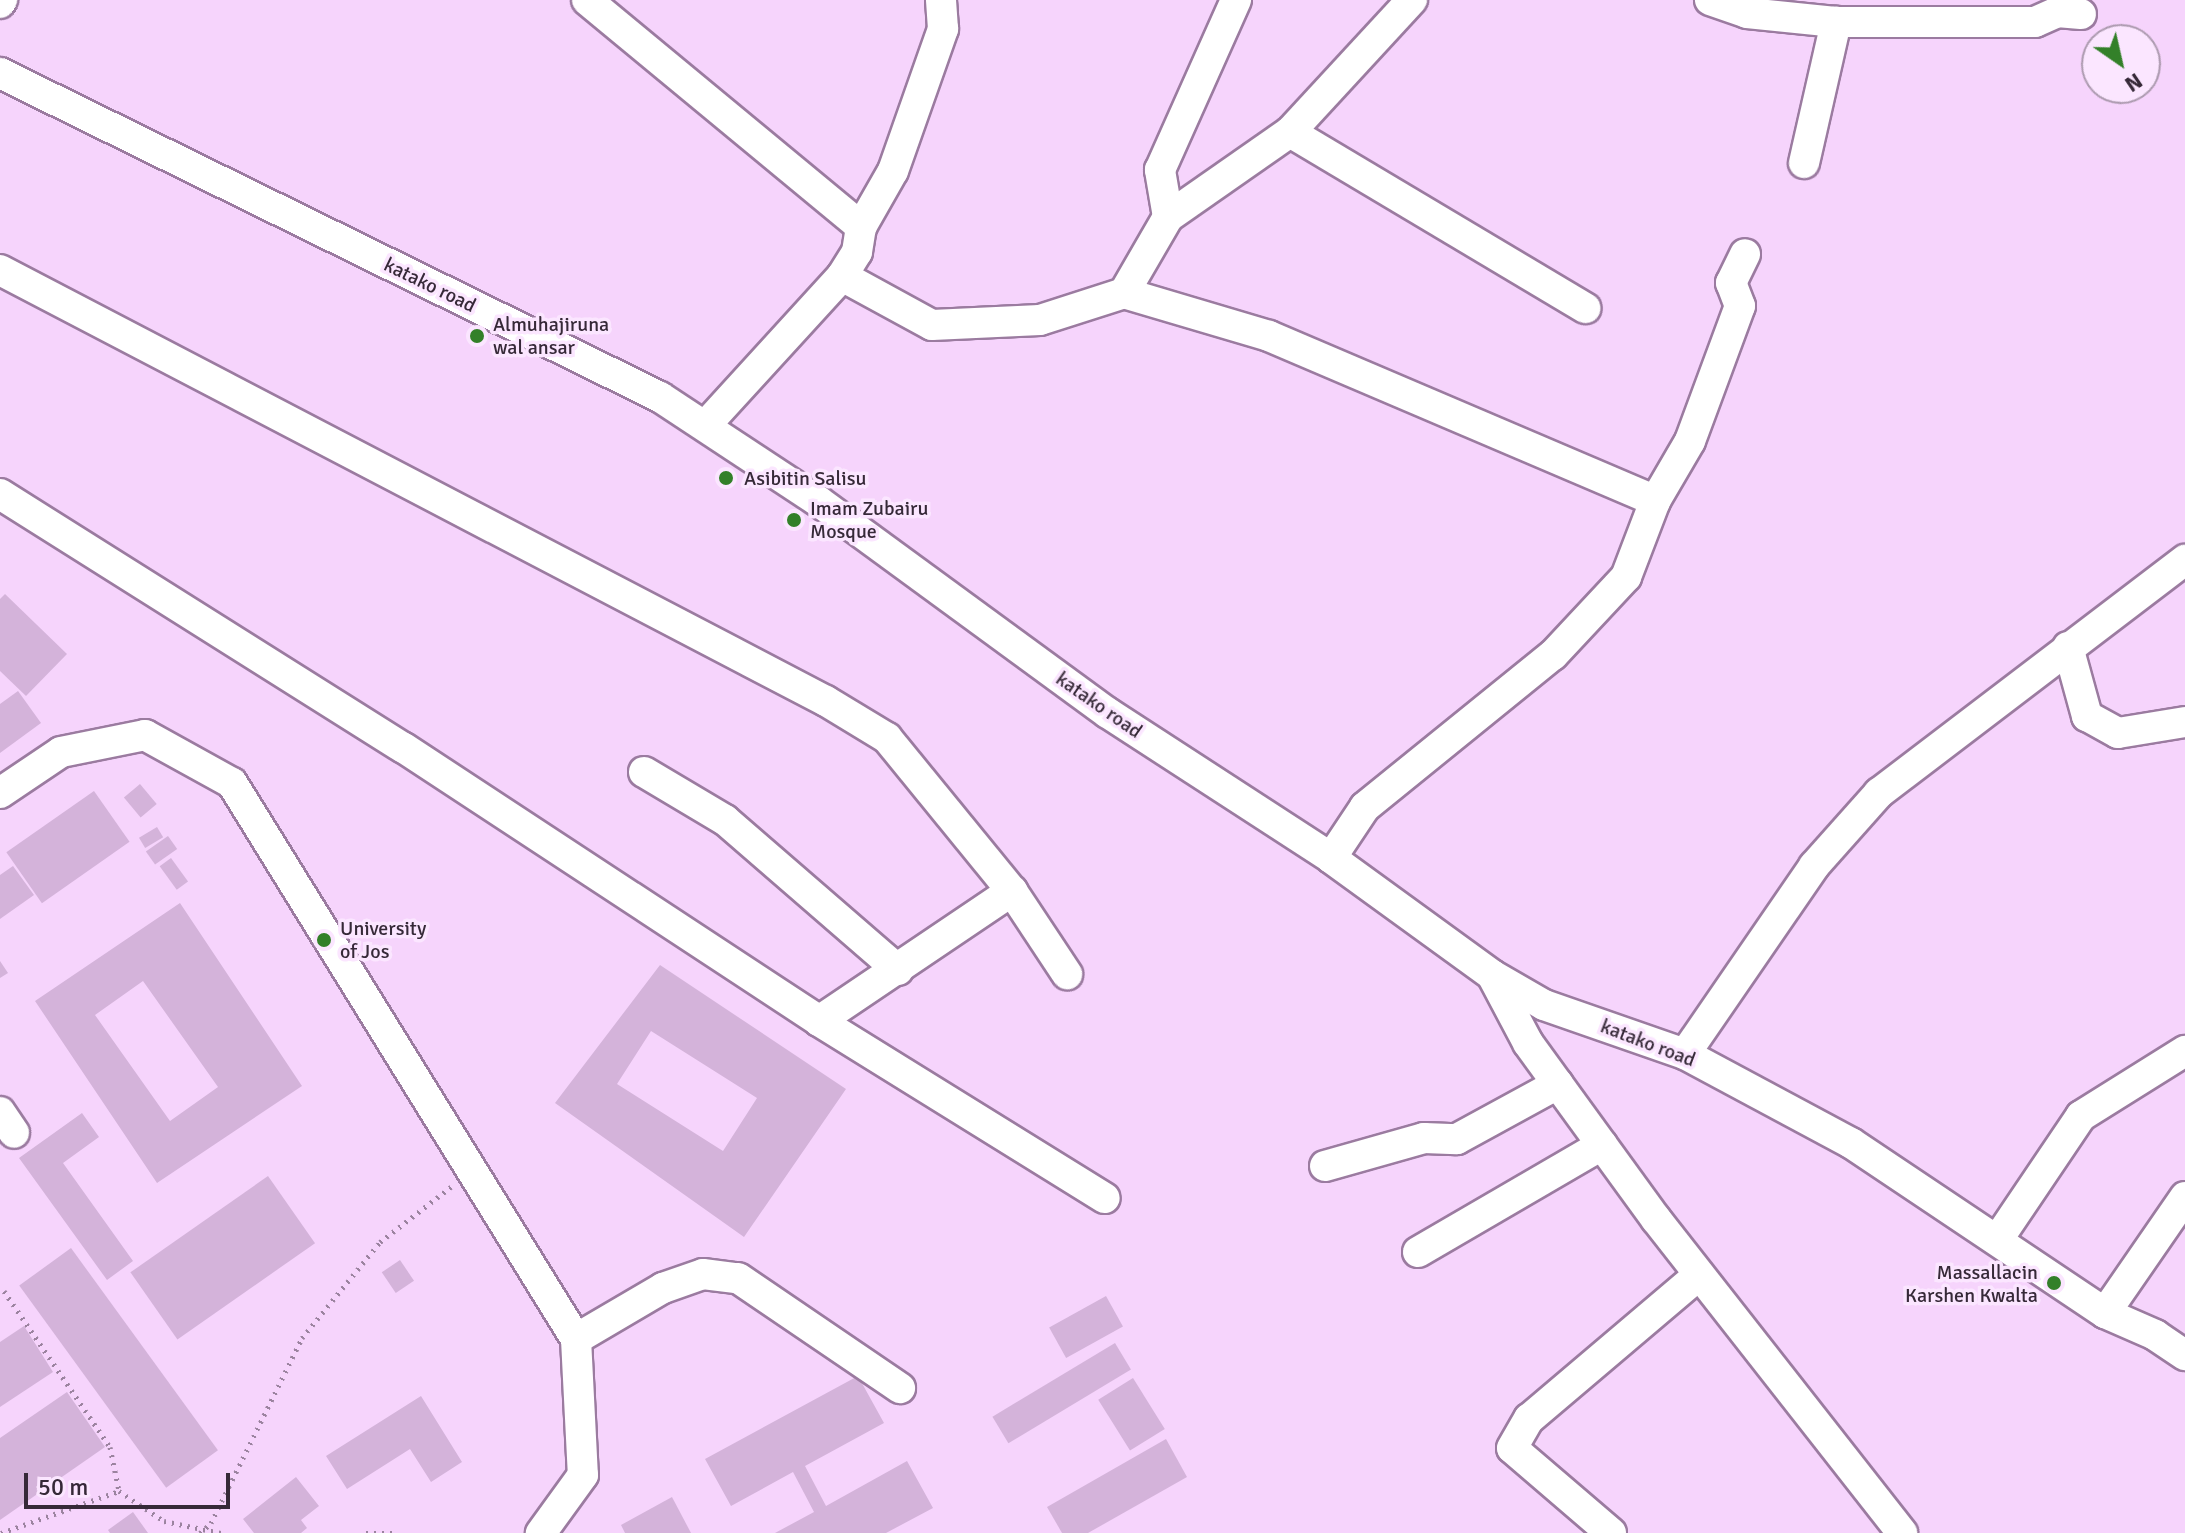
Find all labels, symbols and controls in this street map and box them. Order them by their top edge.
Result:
north arrow [2081,24,2161,104]
text: N [2120,67,2147,98]
street label: katako road [380,252,480,318]
place label: Almuhajiruna wal ansar [493,312,609,359]
marker: Almuhajiruna wal ansar [468,327,486,345]
place label: Asibitin Salisu [744,466,866,490]
marker: Asibitin Salisu [715,467,737,489]
place label: Imam Zubairu Mosque [810,496,928,543]
marker: Imam Zubairu Mosque [785,511,803,529]
street label: katako road [1051,667,1147,743]
place label: University of Jos [340,916,426,963]
marker: University of Jos [315,931,333,949]
street label: katako road [1597,1014,1699,1072]
place label: Massallacin Karshen Kwalta [1905,1260,2038,1307]
marker: Massallacin Karshen Kwalta [2045,1274,2063,1292]
scale bar [28,1457,234,1507]
text: 50 m [38,1472,88,1502]

